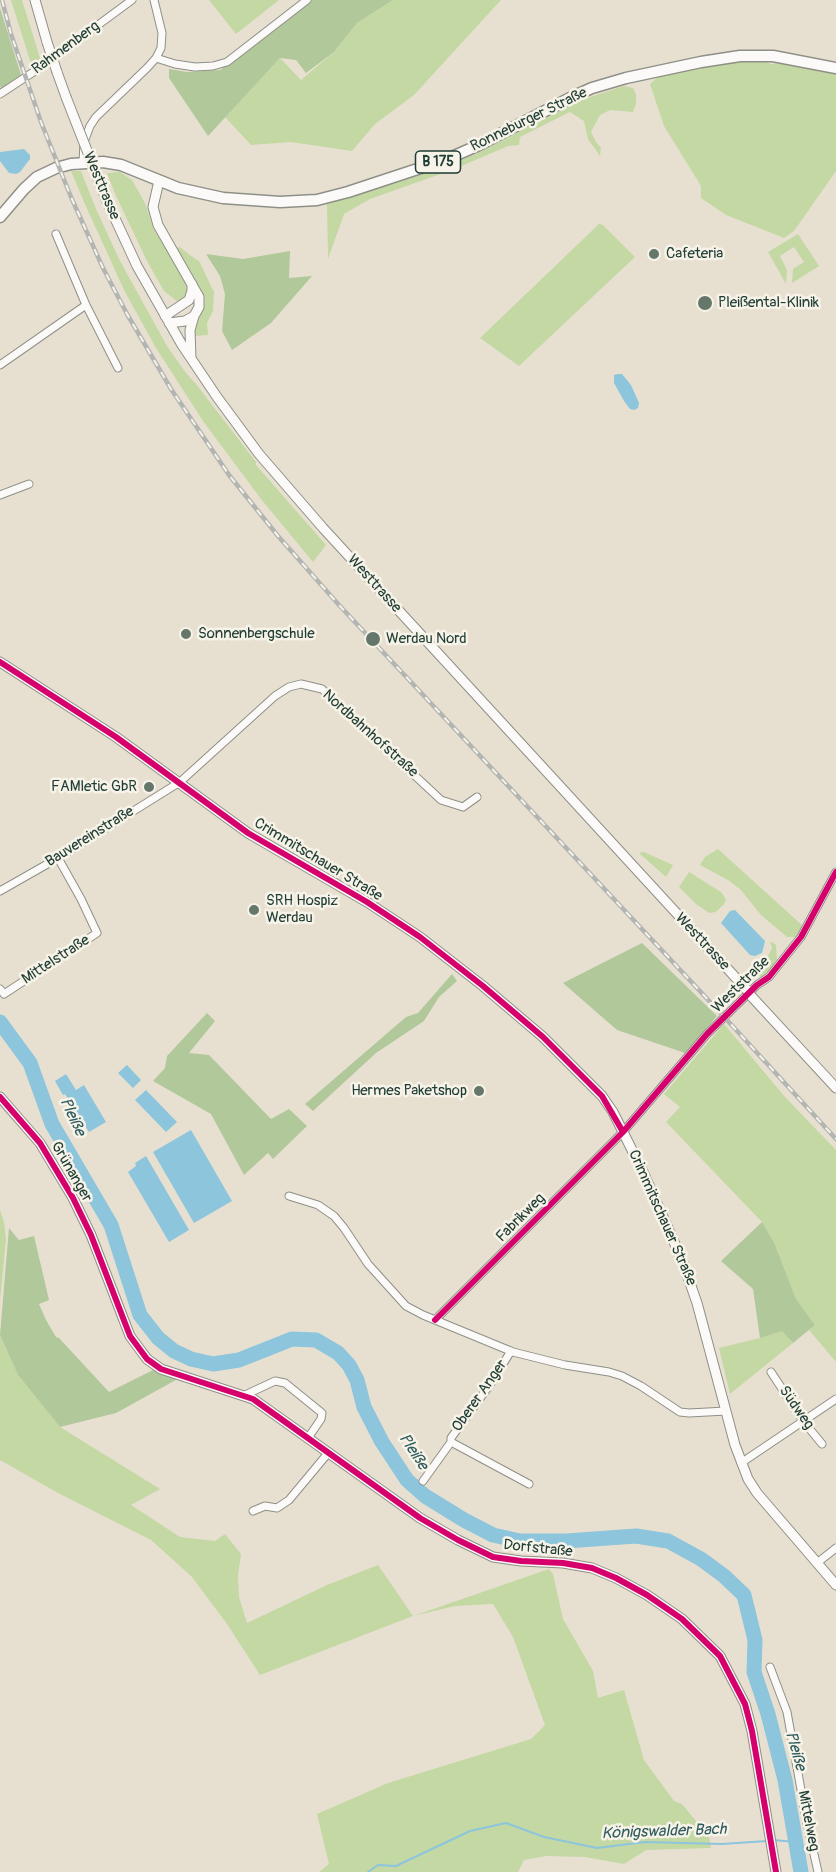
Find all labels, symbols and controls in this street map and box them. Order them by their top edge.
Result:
street label: Rahmenberg [29,17,103,79]
street label: Ronneburger Straße [468,84,590,156]
street label: Westtrasse [79,149,123,223]
road number: B 175 [416,151,460,173]
place label: Cafeteria [666,245,723,263]
marker: Cafeteria [647,247,661,261]
marker: Pleißental-Klinik [696,294,714,312]
place label: Pleißental-Klinik [718,294,819,312]
street label: Westtrasse [343,551,405,617]
place label: Sonnenbergschule [198,625,315,643]
marker: Sonnenbergschule [179,627,193,641]
marker: Werdau Nord [364,630,382,648]
place label: Werdau Nord [386,630,467,648]
street label: Nordbahnhofstraße [319,686,421,782]
place label: FAMletic GbR [51,778,137,796]
marker: FAMletic GbR [142,780,156,794]
street label: Bauvereinstraße [43,803,137,871]
street label: Crimmitschauer Straße [251,815,385,905]
place label: SRH Hospiz Werdau [266,892,338,927]
marker: SRH Hospiz Werdau [247,903,261,917]
street label: Westtrasse [671,909,733,975]
street label: Mittelstraße [19,931,93,989]
street label: Weststraße [708,953,774,1017]
place label: Hermes Paketshop [351,1082,467,1100]
marker: Hermes Paketshop [472,1084,486,1098]
water label: Pleiße [55,1095,89,1139]
street label: Grünanger [46,1139,96,1205]
street label: Crimmitschauer Straße [624,1147,700,1289]
street label: Fabrikweg [493,1190,549,1246]
street label: Oberer Anger [449,1356,511,1436]
street label: Südweg [775,1383,817,1433]
water label: Pleiße [394,1430,432,1474]
street label: Dorfstraße [502,1536,574,1562]
water label: Pleiße [780,1729,810,1773]
street label: Mittelweg [793,1789,823,1853]
water label: Königswalder Bach [601,1820,727,1844]

